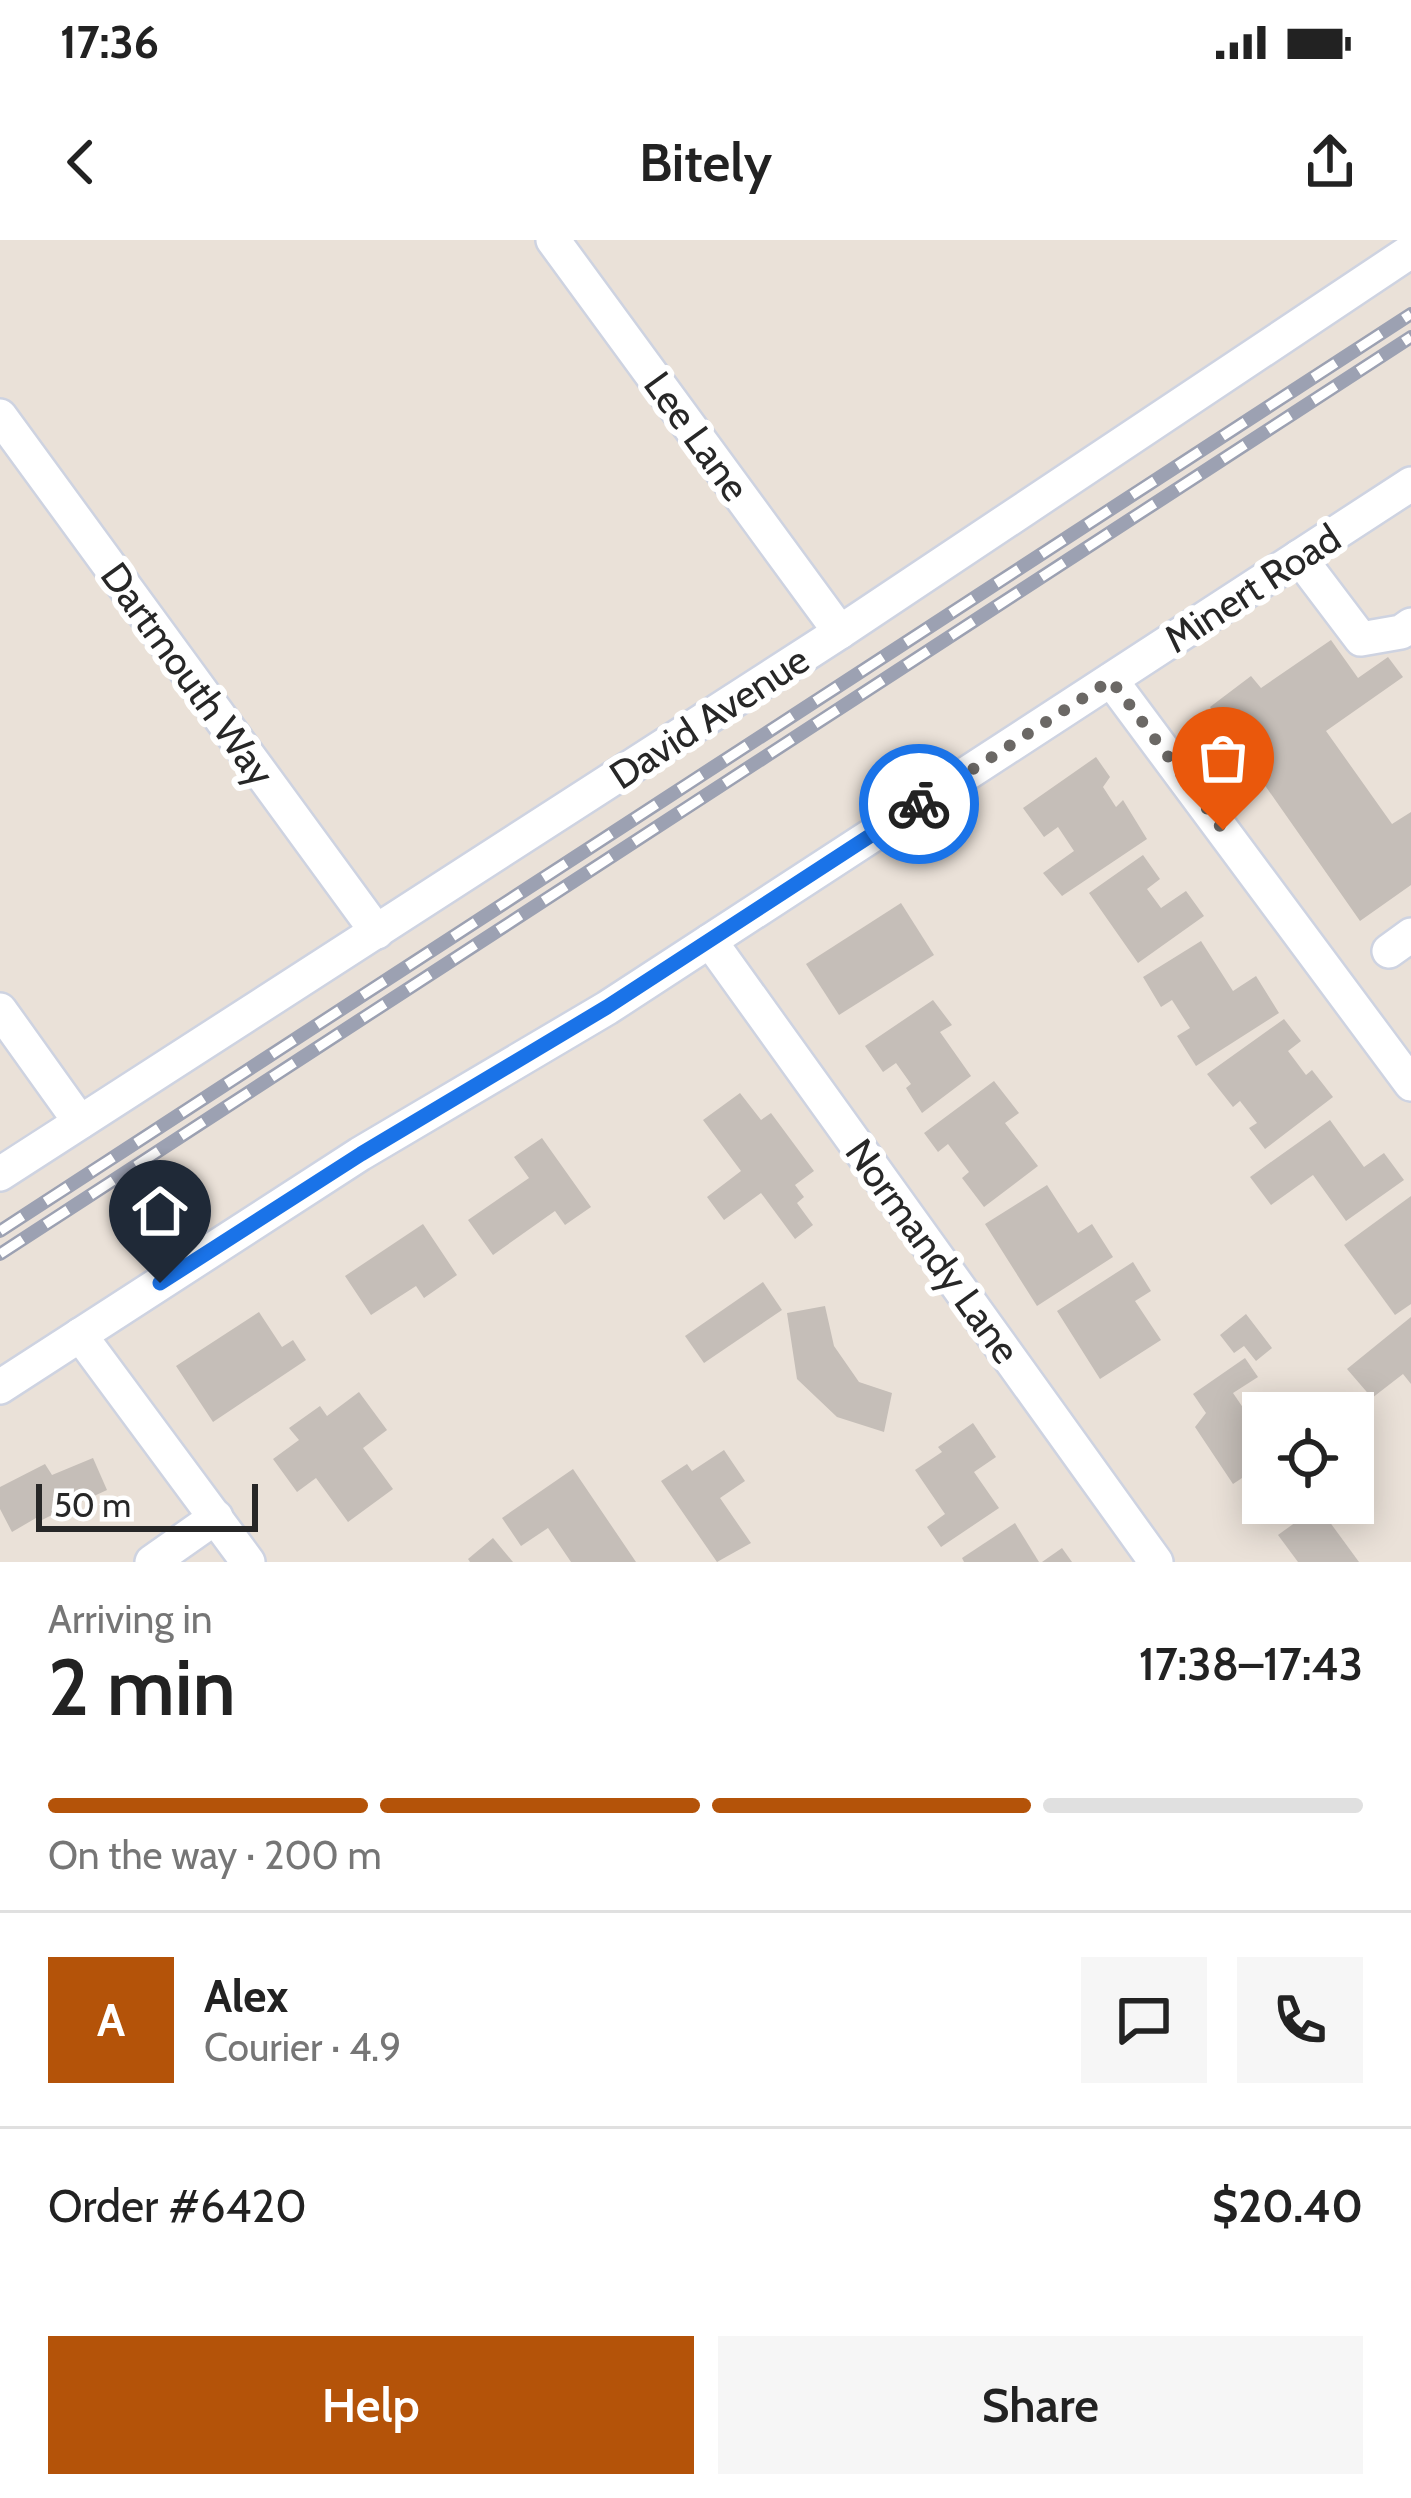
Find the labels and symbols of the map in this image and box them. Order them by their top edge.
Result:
street label: Lee Lane [634,362,760,510]
street label: Minert Road [1155,513,1349,663]
street label: Dartmouth Way [91,553,285,795]
street label: David Avenue [600,635,818,799]
pin [1172,707,1274,830]
courier [859,744,979,864]
street label: Normandy Lane [836,1129,1030,1373]
pin [109,1160,211,1283]
scale bar [36,1478,258,1531]

